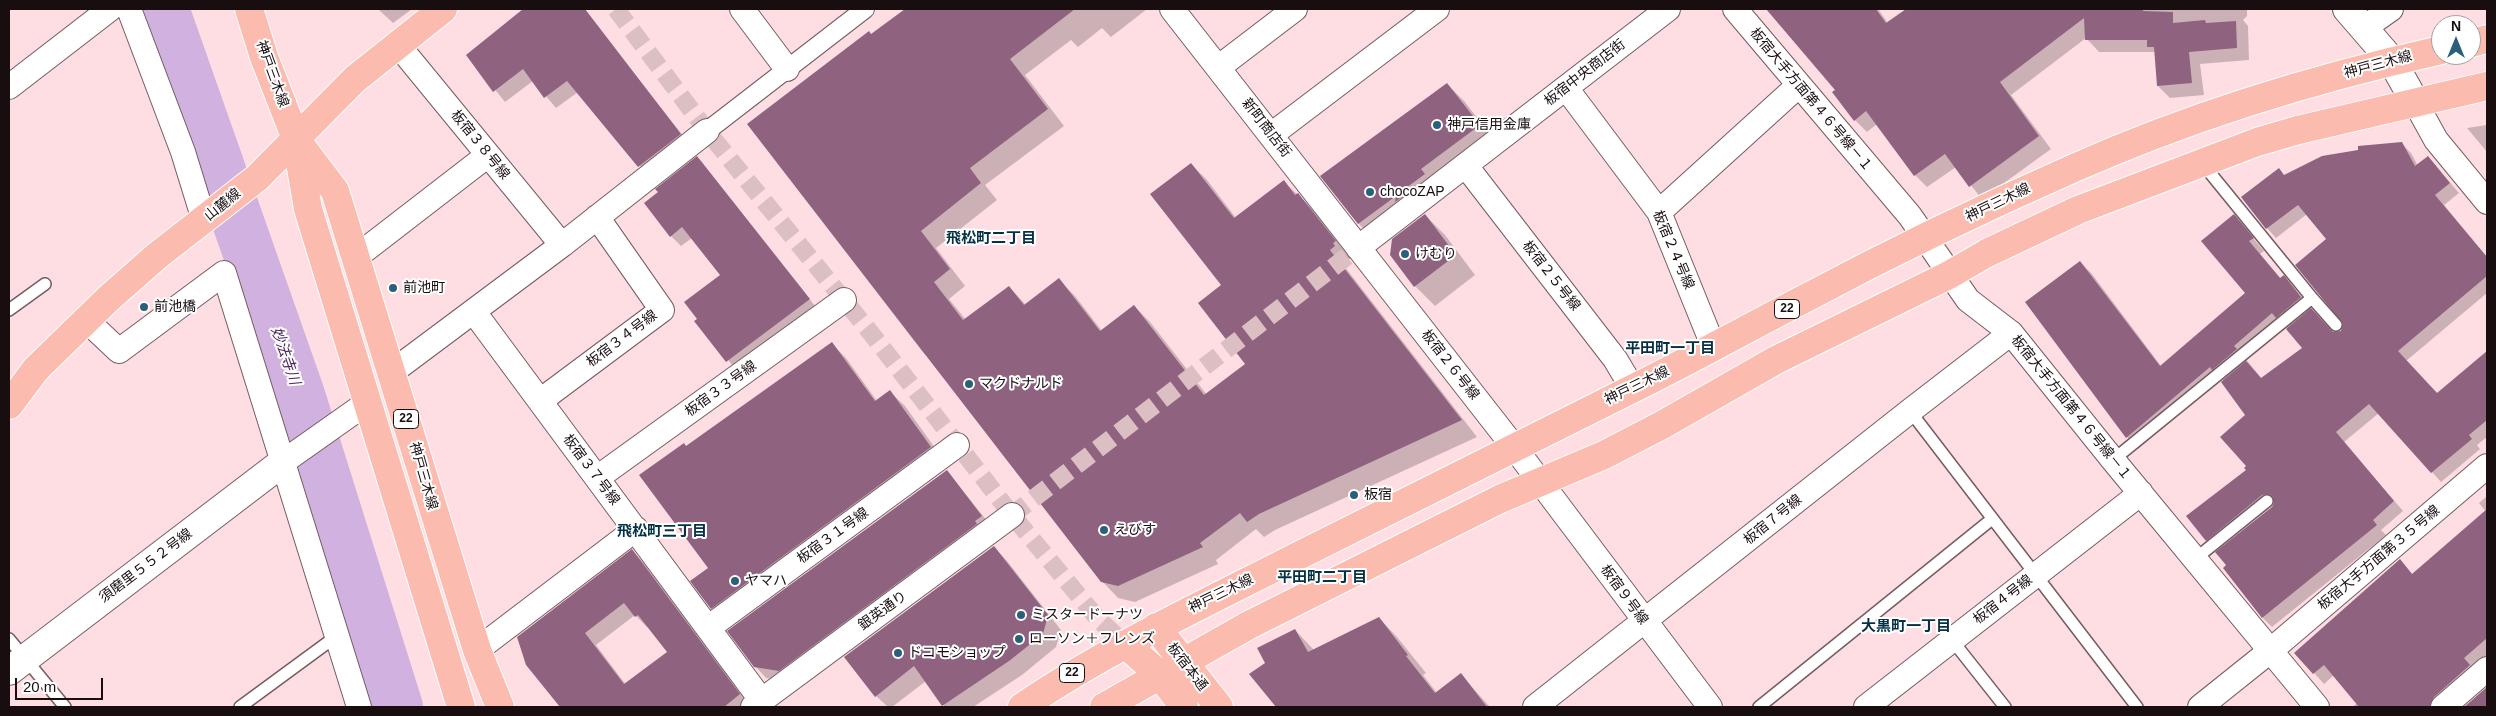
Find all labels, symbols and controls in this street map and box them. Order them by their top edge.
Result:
north arrow [2431,15,2481,65]
text: N [2451,18,2461,34]
street label: 板宿大手方面第４６号線－１ [1746,25,1876,175]
street label: 板宿中央商店街 [1541,36,1629,110]
street label: 神戸三木線 [252,38,292,110]
street label: 神戸三木線 [2342,48,2414,82]
street label: 新町商店街 [1238,95,1294,161]
street label: 板宿３８号線 [447,107,513,183]
place label: 神戸信用金庫 [1447,117,1531,133]
marker: 神戸信用金庫 [1431,119,1443,131]
street label: 神戸三木線 [1963,180,2033,226]
place label: chocoZAP [1380,184,1445,200]
street label: 山麓線 [201,185,245,225]
marker: chocoZAP [1364,186,1376,198]
street label: 板宿２４号線 [1649,208,1697,292]
district label: 飛松町二丁目 [946,230,1036,248]
street label: 板宿２５号線 [1519,238,1583,314]
place label: けむり [1415,246,1457,262]
marker: けむり [1399,248,1411,260]
place label: 前池町 [403,280,445,296]
marker: 前池町 [387,282,399,294]
place label: 前池橋 [154,299,196,315]
road number: 22 [1774,300,1800,318]
marker: 前池橋 [138,301,150,313]
street label: 板宿３４号線 [583,307,661,371]
water label: 妙法寺川 [267,325,303,387]
street label: 板宿２６号線 [1418,327,1482,403]
street label: 板宿大手方面第４６号線－１ [2007,332,2135,484]
district label: 平田町一丁目 [1625,340,1715,358]
street label: 板宿３３号線 [682,358,760,420]
street label: 神戸三木線 [1602,363,1672,409]
place label: マクドナルド [979,376,1063,392]
marker: マクドナルド [963,378,975,390]
road number: 22 [394,409,418,428]
street label: 板宿３７号線 [559,431,623,509]
street label: 神戸三木線 [405,440,441,512]
place label: 板宿 [1364,487,1392,503]
marker: 板宿 [1348,489,1360,501]
street label: 板宿７号線 [1741,491,1805,549]
street label: 板宿大手方面第３５号線 [2315,502,2443,614]
street label: 板宿３１号線 [794,505,872,567]
place label: えびす [1114,522,1156,538]
district label: 飛松町三丁目 [617,523,707,541]
marker: えびす [1098,524,1110,536]
street label: 須磨里５５２号線 [96,526,196,606]
street label: 板宿９号線 [1597,562,1651,628]
district label: 平田町二丁目 [1277,569,1367,587]
street label: 神戸三木線 [1186,571,1256,617]
street label: 板宿４号線 [1970,572,2036,628]
place label: ヤマハ [745,573,787,589]
marker: ヤマハ [729,575,741,587]
street label: 銀英通り [855,588,911,634]
place label: ミスタードーナツ [1031,607,1143,623]
marker: ミスタードーナツ [1015,609,1027,621]
district label: 大黒町一丁目 [1861,618,1951,636]
place label: ローソン＋フレンズ [1029,631,1155,647]
marker: ローソン＋フレンズ [1013,633,1025,645]
street label: 板宿本通 [1163,640,1211,694]
place label: ドコモショップ [908,645,1006,661]
marker: ドコモショップ [892,647,904,659]
road number: 22 [1060,664,1084,682]
scale bar [18,668,105,700]
text: 20 m [23,678,56,695]

